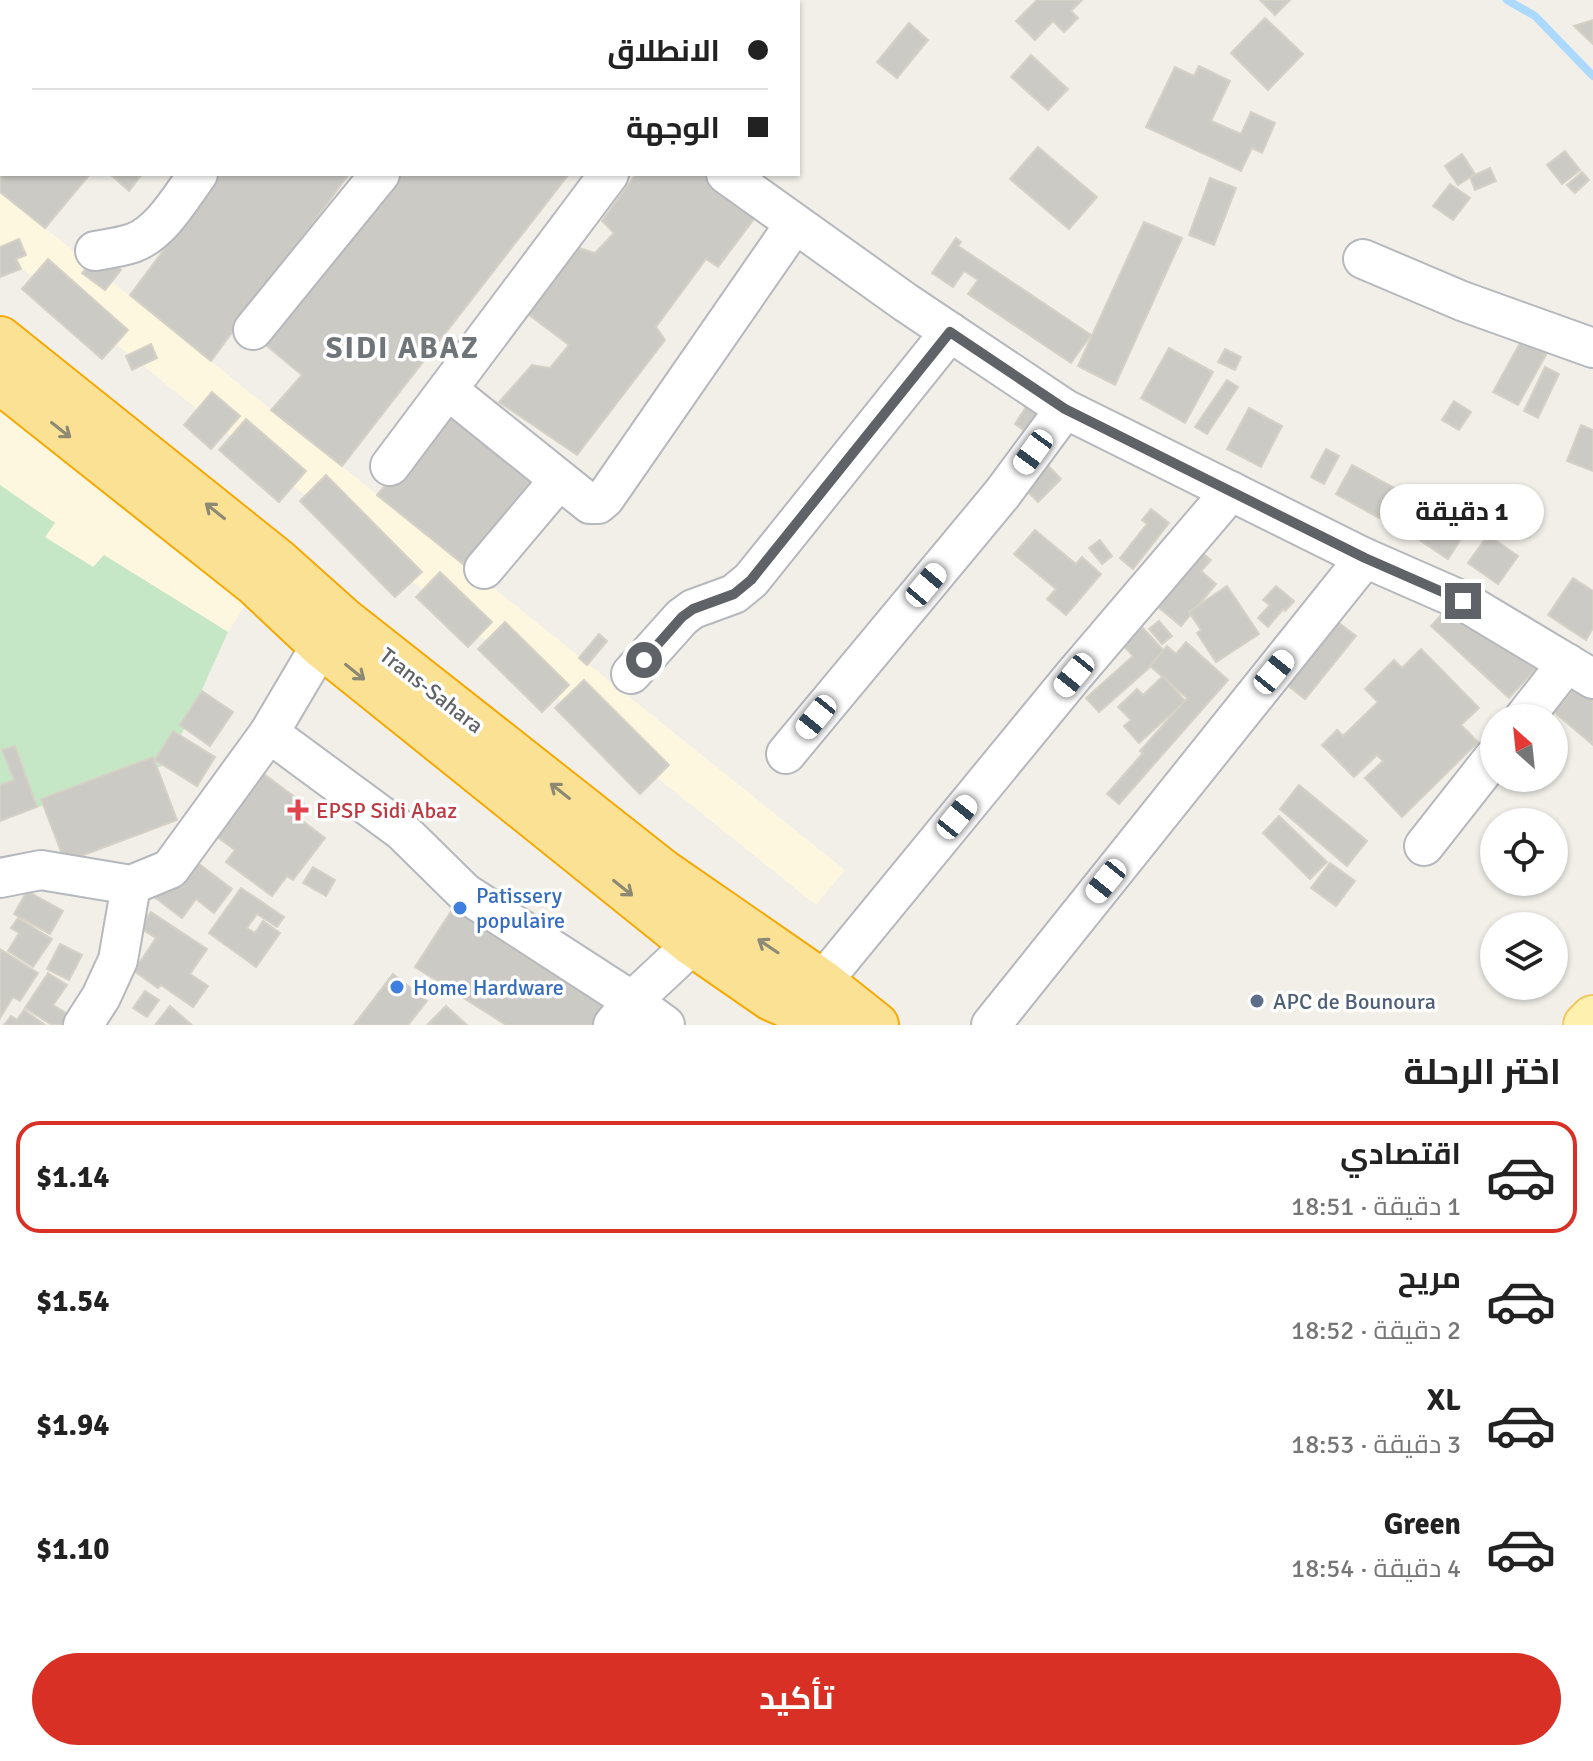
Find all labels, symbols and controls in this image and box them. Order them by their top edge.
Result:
text: الانطلاق [607,33,720,70]
text: الوجهة [626,110,720,147]
district label: SIDI ABAZ [326,330,480,367]
one-way arrow [50,421,71,438]
car [1009,426,1057,478]
callout: 1 دقيقة [1381,485,1545,541]
text: 1 دقيقة [1415,496,1509,528]
one-way arrow [205,502,226,520]
car [901,559,951,611]
route end [1445,583,1481,619]
street label: Trans-Sahara [375,642,489,739]
route start [626,642,662,678]
car [1250,646,1298,698]
car [1050,649,1098,701]
one-way arrow [344,664,365,681]
car [792,691,840,743]
north arrow [1480,704,1568,792]
map controls [1480,704,1568,1000]
one-way arrow [550,782,571,799]
car [933,791,981,843]
place label: EPSP Sidi Abaz [316,797,457,824]
marker: EPSP Sidi Abaz [287,799,309,821]
button: locate [1480,808,1568,896]
car [1082,855,1130,907]
one-way arrow [612,879,633,897]
place label: Patissery populaire [476,882,565,934]
marker: Patissery populaire [451,899,469,917]
button: layers [1480,912,1568,1000]
one-way arrow [758,938,780,954]
place label: Home Hardware [413,974,564,1001]
marker: Home Hardware [388,978,406,996]
place label: APC de Bounoura [1273,988,1436,1015]
marker: APC de Bounoura [1248,992,1266,1010]
text: اختر الرحلة [1403,1050,1561,1095]
text: اقتصادي [1340,1136,1461,1173]
icon: car [1485,1141,1557,1213]
text: $1.14 [36,1159,109,1196]
text: 1 دقيقة · 18:51 [1291,1191,1461,1223]
text: مريح [1398,1260,1461,1297]
icon: car [1485,1265,1557,1337]
text: $1.54 [36,1283,109,1320]
text: 2 دقيقة · 18:52 [1291,1315,1461,1347]
text: XL [1427,1382,1461,1419]
icon: car [1485,1389,1557,1461]
text: $1.94 [36,1407,109,1444]
text: 3 دقيقة · 18:53 [1291,1429,1461,1461]
text: Green [1384,1506,1461,1543]
icon: car [1485,1513,1557,1585]
text: $1.10 [36,1531,109,1568]
text: 4 دقيقة · 18:54 [1291,1553,1461,1585]
button: تأكيد [32,1653,1561,1745]

